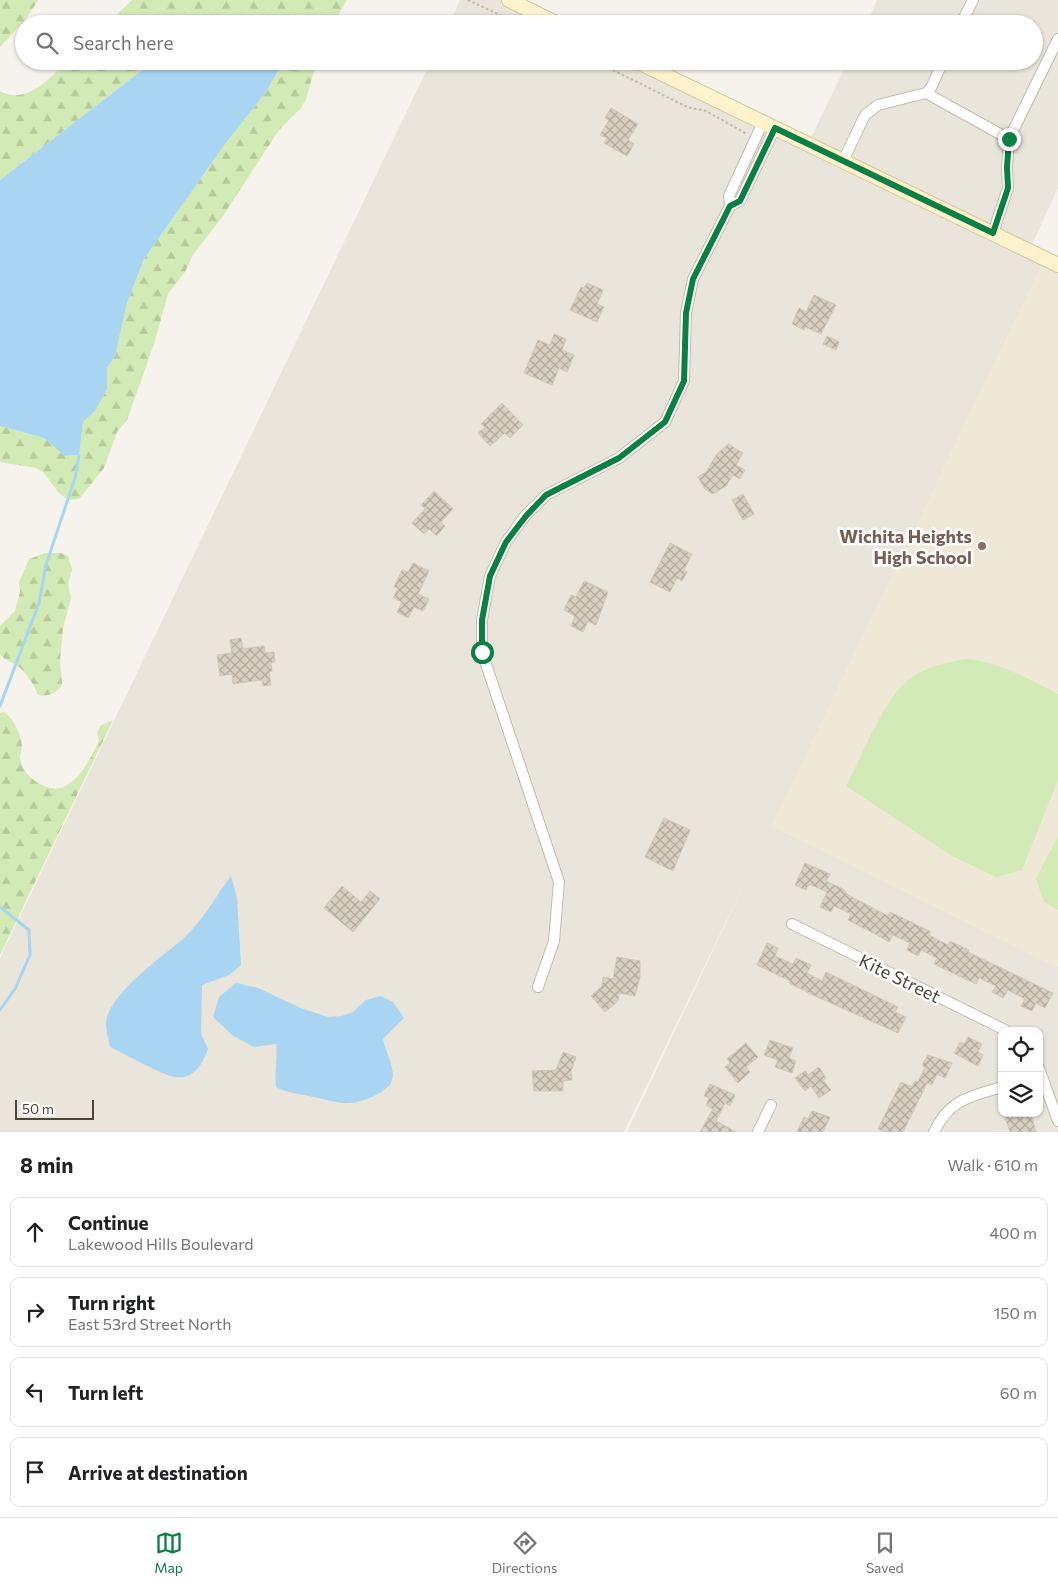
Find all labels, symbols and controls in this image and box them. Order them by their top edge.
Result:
search box [15,15,1043,70]
icon: search [33,29,61,57]
text: Search here [73,31,173,54]
route end [998,128,1021,151]
place label: Wichita Heights High School [839,525,972,568]
marker: Wichita Heights High School [976,540,988,552]
route start [471,641,494,664]
street label: Kite Street [856,949,944,1007]
map controls [998,1027,1043,1117]
button: locate [998,1027,1043,1072]
button: layers [998,1072,1043,1117]
scale bar [15,1097,94,1120]
text: 50 m [22,1100,54,1117]
text: 8 min [20,1152,73,1177]
text: Walk · 610 m [948,1155,1038,1174]
text: Continue [68,1211,148,1234]
icon: ahead [21,1218,49,1246]
text: 400 m [989,1223,1037,1242]
text: Lakewood Hills Boulevard [68,1234,254,1253]
text: Turn right [68,1291,155,1314]
icon: right [21,1298,49,1326]
text: 150 m [994,1303,1037,1322]
text: East 53rd Street North [68,1314,232,1333]
icon: left [21,1378,49,1406]
text: Turn left [68,1381,143,1404]
text: 60 m [1000,1383,1037,1402]
icon: arrive [21,1458,49,1486]
text: Arrive at destination [68,1461,248,1484]
tab: Map [154,1529,183,1576]
tab: Directions [492,1529,557,1576]
tab: Saved [866,1529,904,1576]

